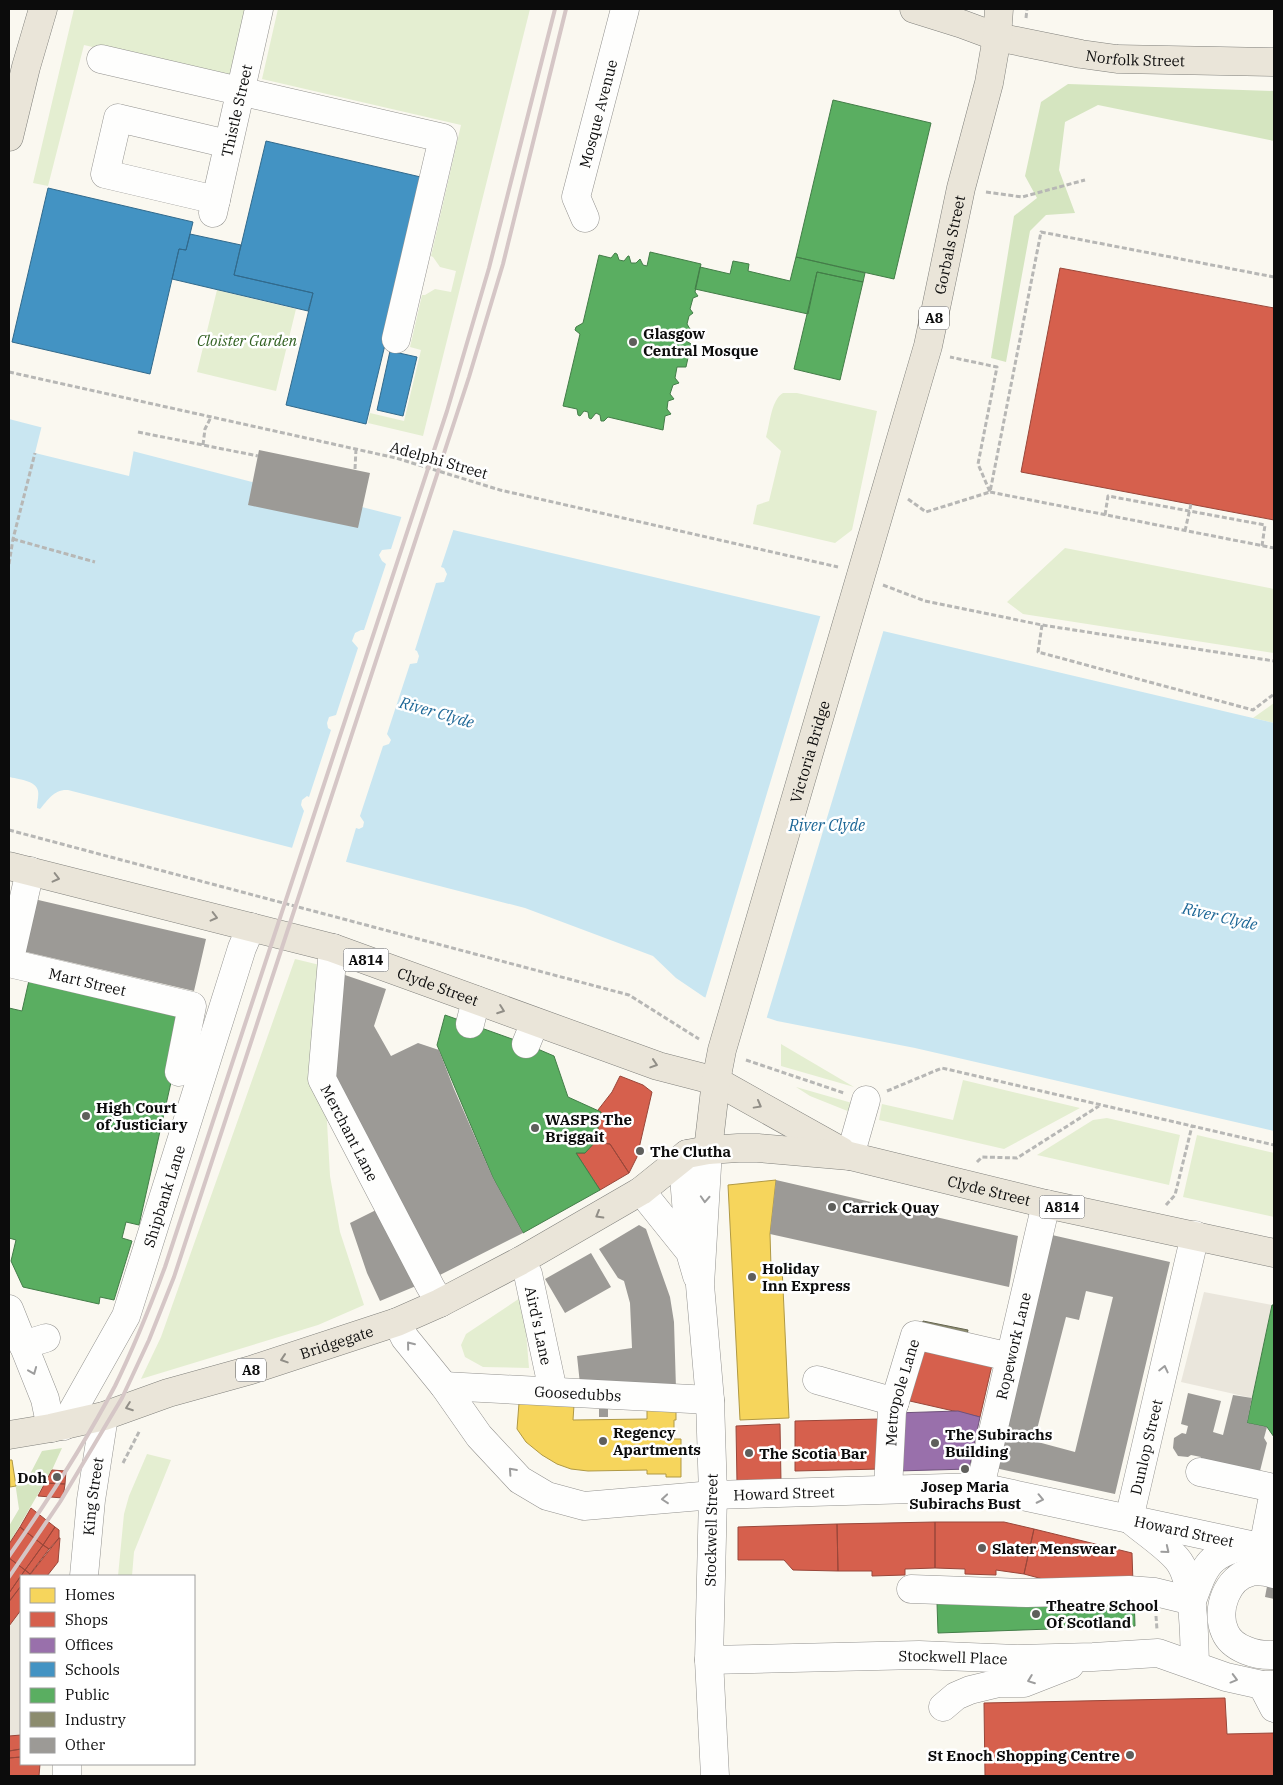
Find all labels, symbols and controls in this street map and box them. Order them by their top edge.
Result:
street label: Norfolk Street [1085,45,1185,70]
street label: Mosque Avenue [574,57,621,170]
street label: Thistle Street [216,62,256,159]
street label: Gorbals Street [930,193,969,296]
road number: A8 [919,306,949,330]
place label: Glasgow Central Mosque [643,324,759,360]
park label: Cloister Garden [197,331,298,350]
marker: Glasgow Central Mosque [627,336,639,348]
street label: Adelphi Street [388,437,490,483]
water label: River Clyde [397,692,476,732]
street label: Victoria Bridge [785,698,833,805]
water label: River Clyde [788,815,865,835]
one-way arrow [52,872,61,883]
water label: River Clyde [1180,897,1259,934]
one-way arrow [209,911,218,922]
road number: A814 [344,948,388,972]
street label: Mart Street [47,963,128,1000]
street label: Clyde Street [395,963,481,1010]
one-way arrow [496,1004,505,1014]
one-way arrow [650,1059,658,1069]
street label: Merchant Lane [317,1081,383,1184]
place label: High Court of Justiciary [96,1098,188,1134]
one-way arrow [753,1099,762,1109]
marker: High Court of Justiciary [80,1110,92,1122]
place label: WASPS The Briggait [545,1110,632,1146]
marker: WASPS The Briggait [529,1122,541,1134]
place label: The Clutha [650,1142,731,1161]
street label: Shipbank Lane [139,1143,189,1250]
marker: The Clutha [634,1145,646,1157]
street label: Clyde Street [946,1171,1033,1209]
one-way arrow [700,1195,711,1203]
road number: A814 [1040,1196,1084,1218]
place label: Carrick Quay [842,1198,940,1217]
marker: Carrick Quay [826,1201,838,1213]
one-way arrow [595,1209,604,1219]
place label: Holiday Inn Express [762,1259,850,1295]
marker: Holiday Inn Express [746,1271,758,1283]
street label: Aird's Lane [521,1284,557,1367]
street label: Ropework Lane [991,1290,1035,1401]
street label: Bridgegate [297,1321,376,1363]
street label: Metropole Lane [881,1336,923,1447]
one-way arrow [408,1342,416,1351]
one-way arrow [281,1353,289,1363]
road number: A8 [236,1358,266,1382]
one-way arrow [1158,1365,1169,1374]
one-way arrow [27,1366,38,1375]
street label: Goosedubbs [534,1381,622,1405]
street label: Dunlop Street [1125,1397,1166,1496]
one-way arrow [125,1401,134,1411]
place label: Regency Apartments [613,1423,701,1459]
place label: The Subirachs Building [945,1425,1052,1461]
marker: Regency Apartments [597,1435,609,1447]
marker: The Subirachs Building [929,1437,941,1449]
place label: The Scotia Bar [759,1444,868,1463]
marker: The Scotia Bar [743,1447,755,1459]
street label: King Street [78,1456,107,1536]
marker: Josep Maria Subirachs Bust [959,1463,971,1475]
place label: Doh [17,1468,47,1487]
one-way arrow [509,1468,518,1477]
marker: Doh [51,1471,63,1483]
street label: Stockwell Street [701,1473,721,1587]
place label: Josep Maria Subirachs Bust [909,1477,1021,1513]
street label: Howard Street [733,1482,835,1504]
one-way arrow [660,1493,668,1504]
one-way arrow [1036,1493,1045,1504]
street label: Howard Street [1133,1511,1236,1551]
place label: Slater Menswear [992,1539,1117,1558]
marker: Slater Menswear [976,1542,988,1554]
one-way arrow [1160,1544,1169,1552]
legend [20,1575,195,1765]
text: Homes [65,1585,115,1604]
place label: Theatre School Of Scotland [1046,1596,1159,1632]
marker: Theatre School Of Scotland [1030,1608,1042,1620]
text: Shops [65,1610,108,1629]
text: Offices [65,1635,113,1654]
street label: Stockwell Place [898,1645,1008,1668]
text: Schools [65,1660,120,1679]
one-way arrow [1230,1673,1239,1684]
one-way arrow [1027,1674,1036,1684]
text: Public [65,1685,110,1704]
text: Industry [65,1710,126,1729]
text: Other [65,1735,105,1754]
place label: St Enoch Shopping Centre [928,1746,1120,1765]
marker: St Enoch Shopping Centre [1124,1749,1136,1761]

